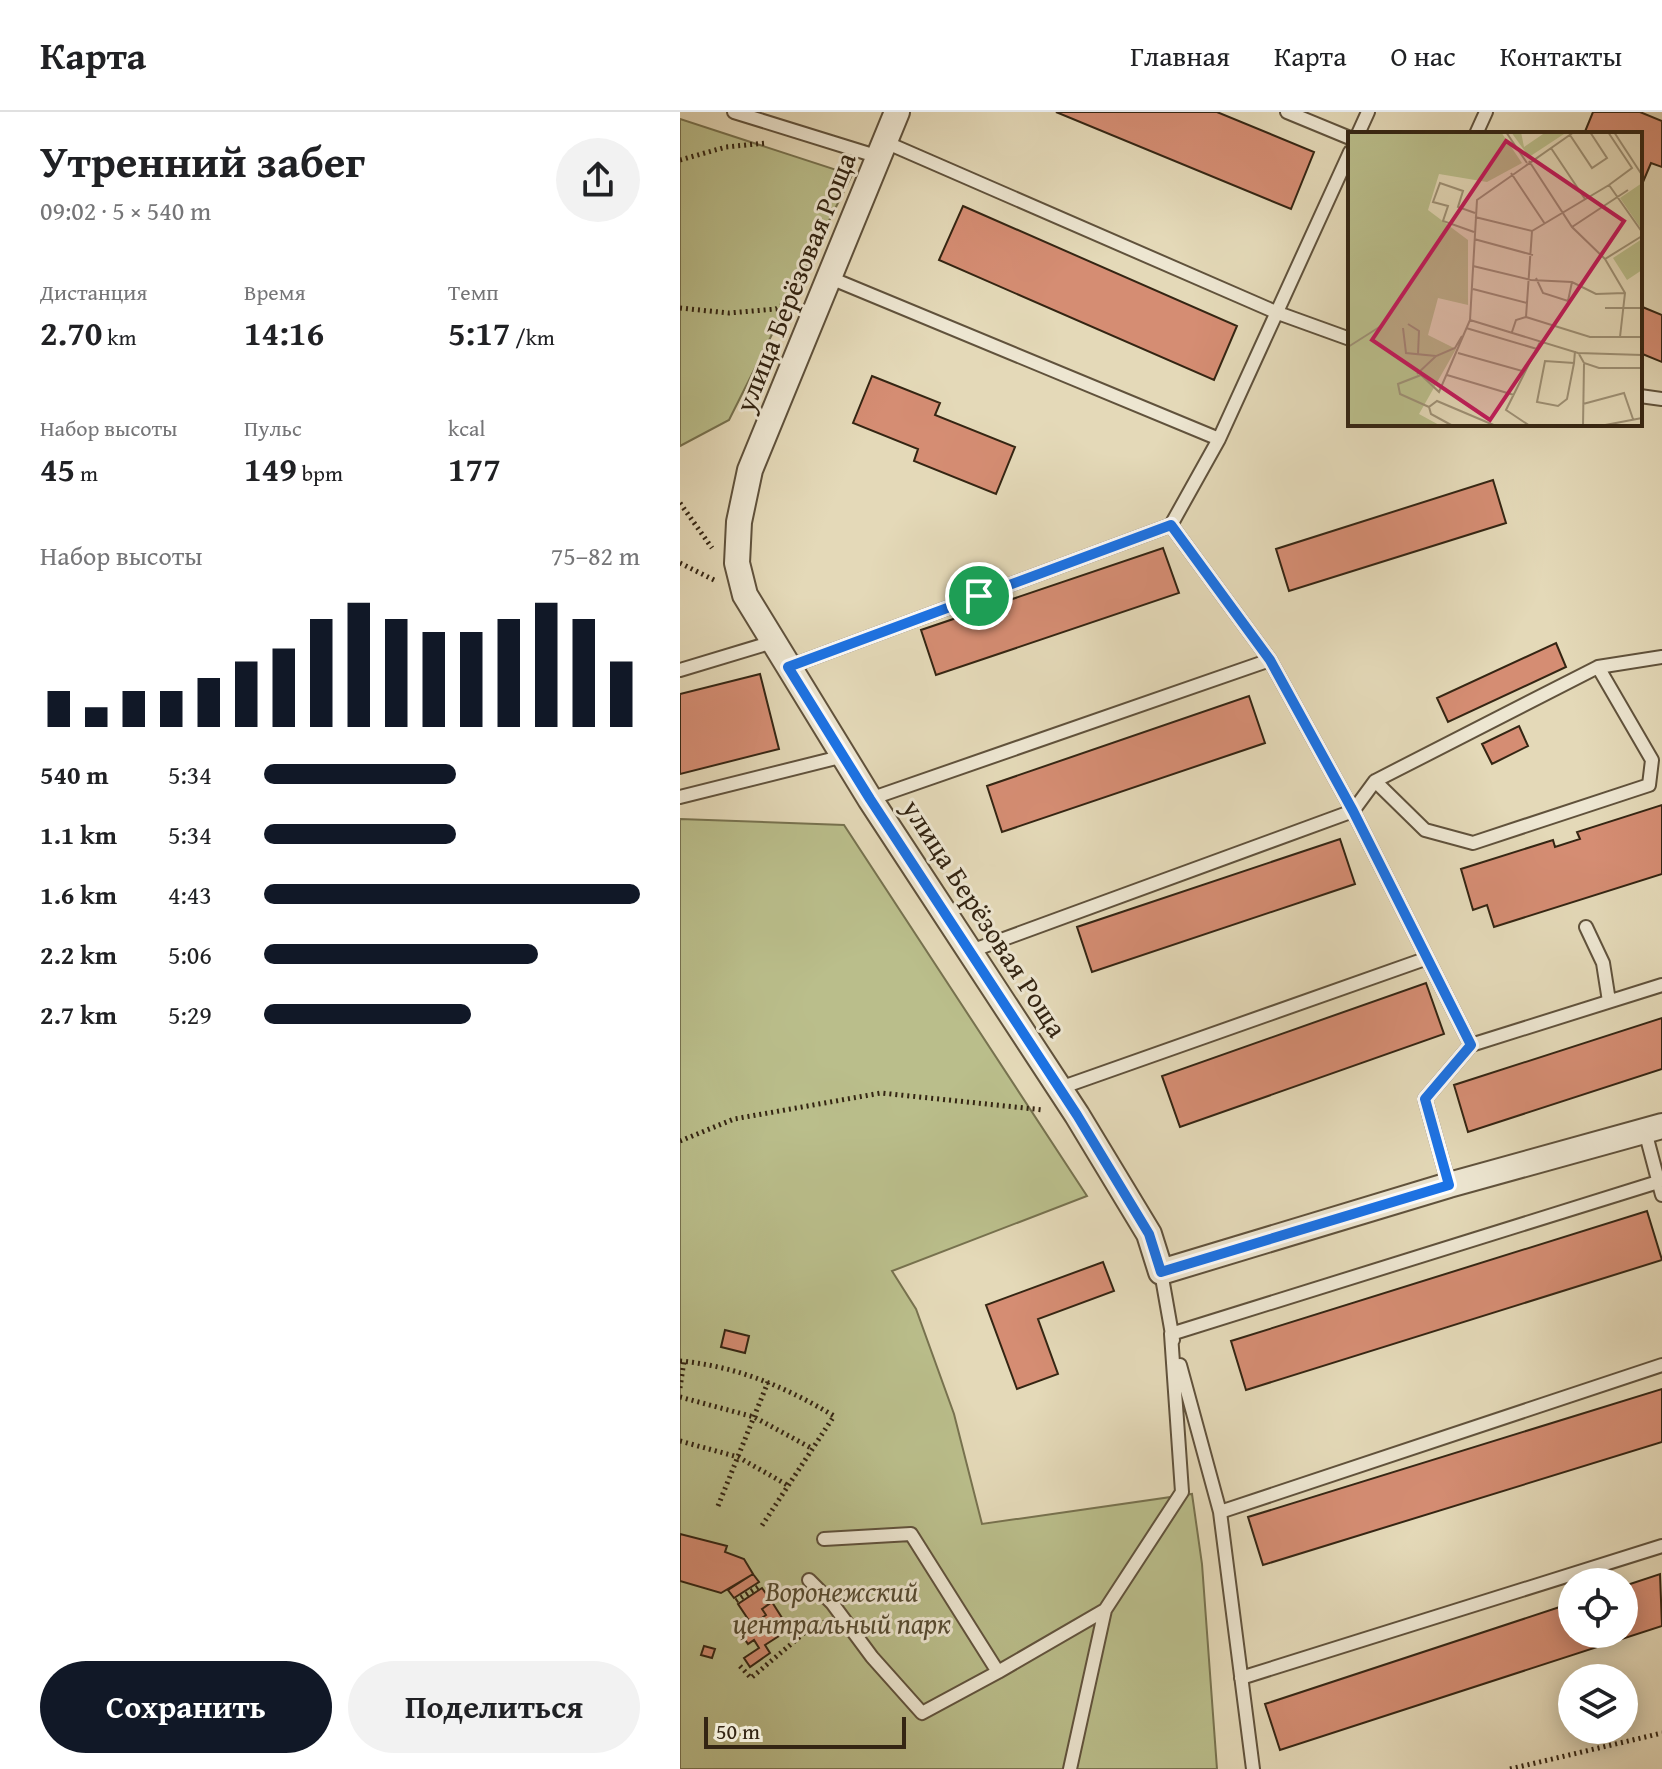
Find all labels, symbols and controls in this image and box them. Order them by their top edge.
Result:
text: Карта [40,27,146,83]
text: Главная [1130,35,1230,76]
text: Карта [1274,35,1346,76]
text: О нас [1390,35,1456,76]
text: Контакты [1500,35,1622,76]
text: Утренний забег [40,129,365,193]
inset map [1348,132,1642,426]
button: share [556,138,640,222]
street label: улица Берёзовая Роща [723,145,866,419]
text: 09:02 · 5 × 540 m [40,191,211,230]
text: Дистанция [40,276,148,308]
text: Время [244,276,306,308]
text: Темп [448,276,499,308]
text: 2.70 [40,308,102,357]
text: 14:16 [244,308,324,357]
text: 5:17 [448,308,510,357]
text: km [102,321,136,353]
text: /km [510,321,555,353]
text: Набор высоты [40,412,177,444]
text: Пульс [244,412,302,444]
text: kcal [448,412,486,444]
text: 45 [40,444,75,493]
text: 149 [244,444,297,493]
text: 177 [448,444,501,493]
text: m [75,457,98,489]
text: bpm [297,457,343,489]
text: Набор высоты [40,536,202,575]
text: 75–82 m [551,536,640,575]
pin [945,562,1013,630]
icon: arrive [957,574,1001,618]
text: 540 m [40,755,108,794]
text: 5:34 [168,755,212,794]
street label: улица Берёзовая Роща [892,790,1078,1046]
text: 1.1 km [40,815,117,854]
text: 5:34 [168,815,212,854]
text: 1.6 km [40,875,117,914]
text: 4:43 [168,875,212,914]
text: 2.2 km [40,935,117,974]
text: 5:06 [168,935,212,974]
text: 2.7 km [40,995,117,1034]
text: 5:29 [168,995,212,1034]
map controls [1558,1568,1638,1744]
button: locate [1558,1568,1638,1648]
park label: Воронежский центральный парк [733,1570,951,1643]
button: Сохранить [40,1661,332,1753]
button: Поделиться [348,1661,640,1753]
button: layers [1558,1664,1638,1744]
scale bar [704,1713,906,1749]
text: 50 m [716,1715,760,1747]

